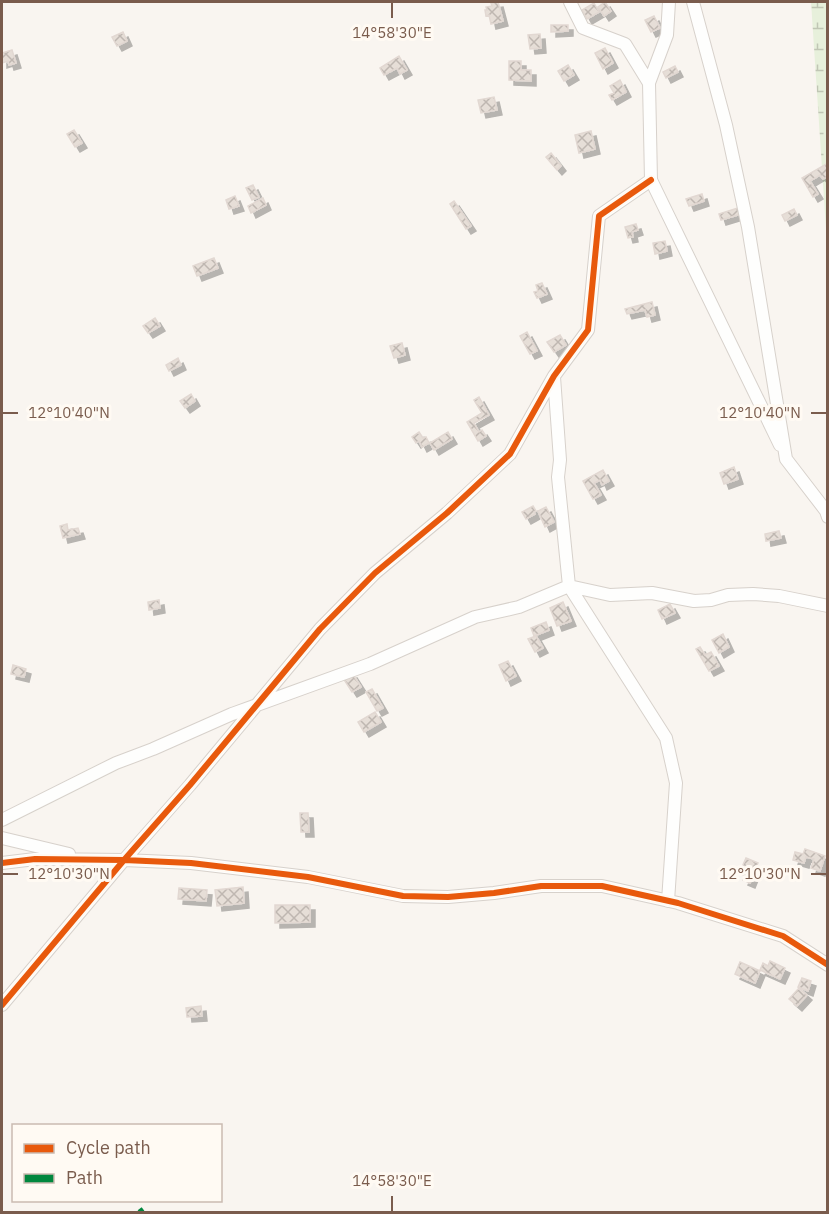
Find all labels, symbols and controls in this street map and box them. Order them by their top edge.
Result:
text: 14°58'30"E [352,23,432,42]
text: 12°10'40"N [28,403,110,422]
text: 12°10'40"N [719,403,801,422]
text: 12°10'30"N [28,864,110,883]
text: 12°10'30"N [719,864,801,883]
legend [12,1124,222,1202]
text: Cycle path [66,1136,151,1159]
text: Path [66,1166,103,1189]
text: 14°58'30"E [352,1171,432,1190]

